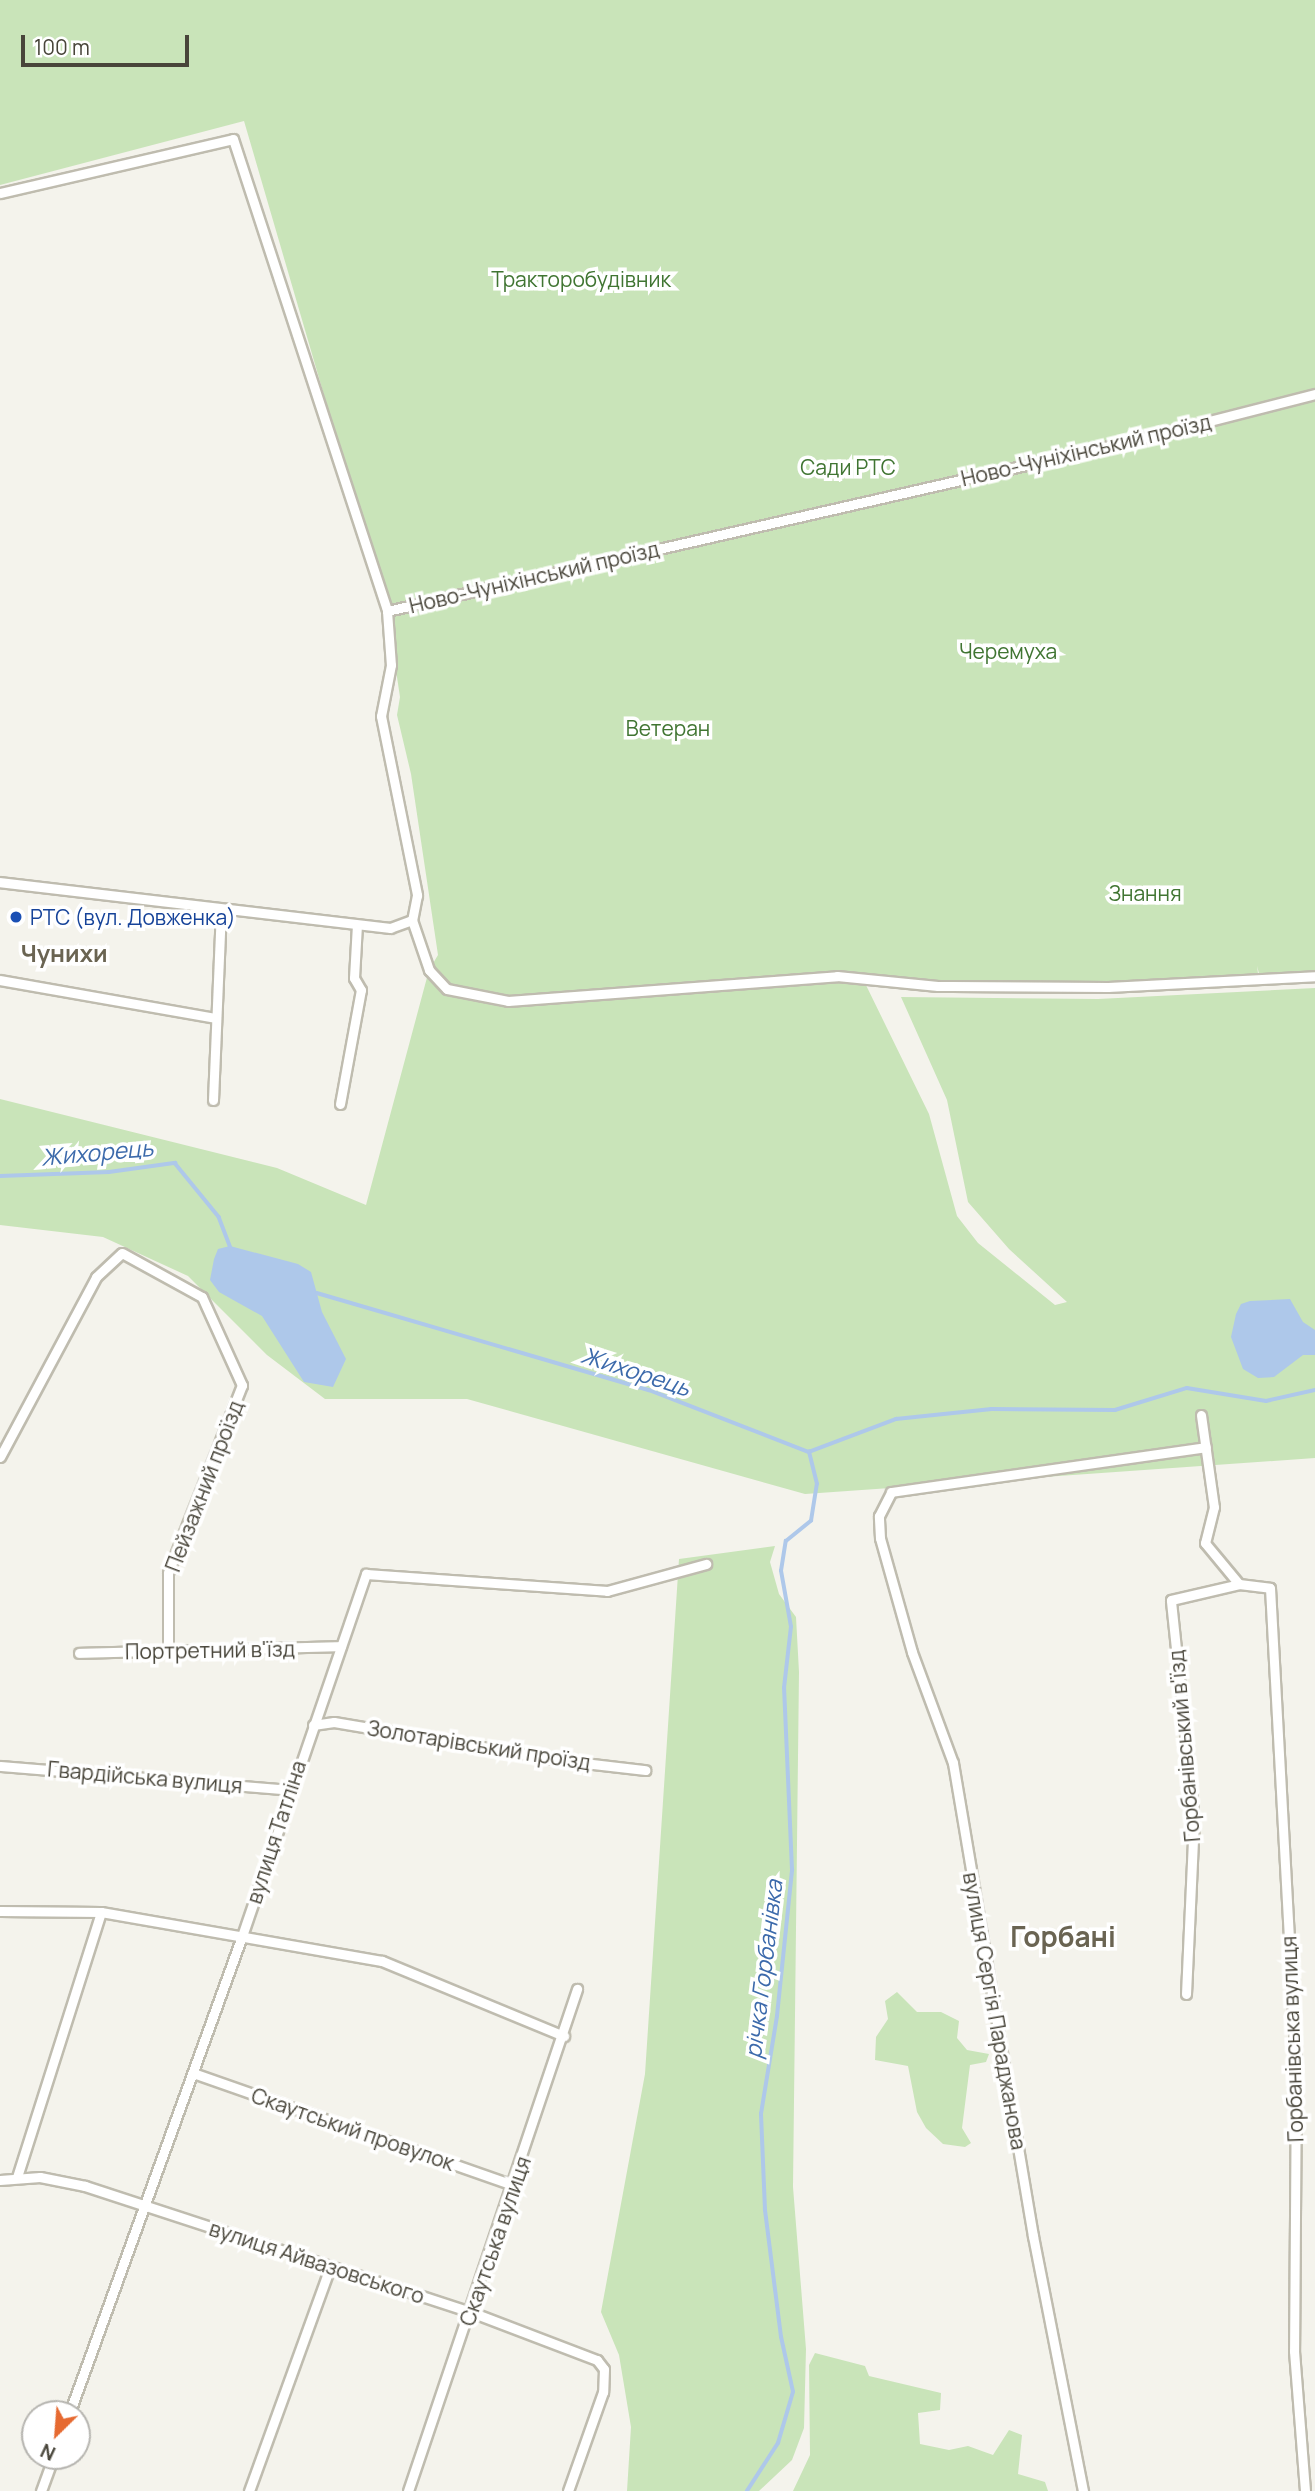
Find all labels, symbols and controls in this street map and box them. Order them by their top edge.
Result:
scale bar [24,21,192,65]
text: 100 m [34,33,90,61]
park label: Тракторобудівник [491,266,671,292]
street label: Ново-Чуніхінський проїзд [958,409,1214,491]
park label: Сади РТС [800,454,896,480]
street label: Ново-Чуніхінський проїзд [406,536,662,618]
park label: Черемуха [959,638,1057,664]
park label: Ветеран [626,715,710,741]
park label: Знання [1108,880,1182,906]
place label: РТС (вул. Довженка) [30,904,236,930]
marker: РТС (вул. Довженка) [8,909,24,925]
district label: Чунихи [20,939,108,967]
water label: Жихорець [40,1133,154,1171]
water label: Жихорець [578,1341,694,1401]
street label: Пейзажний проїзд [160,1397,248,1575]
street label: Портретний в'їзд [125,1636,295,1664]
street label: Горбанівський в'їзд [1163,1649,1205,1843]
street label: Золотарівський проїзд [365,1715,593,1775]
street label: Гвардійська вулиця [47,1756,243,1798]
street label: вулиця Татліна [241,1757,311,1907]
street label: вулиця Сергія Параджанова [958,1870,1032,2152]
water label: річка Горбанівка [738,1878,788,2060]
district label: Горбані [1010,1919,1116,1953]
street label: Горбанівська вулиця [1276,1935,1308,2143]
street label: Скаутський провулок [248,2082,458,2176]
street label: Скаутська вулиця [454,2153,536,2329]
street label: вулиця Айвазовського [206,2215,428,2309]
north arrow [21,2400,91,2470]
text: N [36,2438,60,2467]

